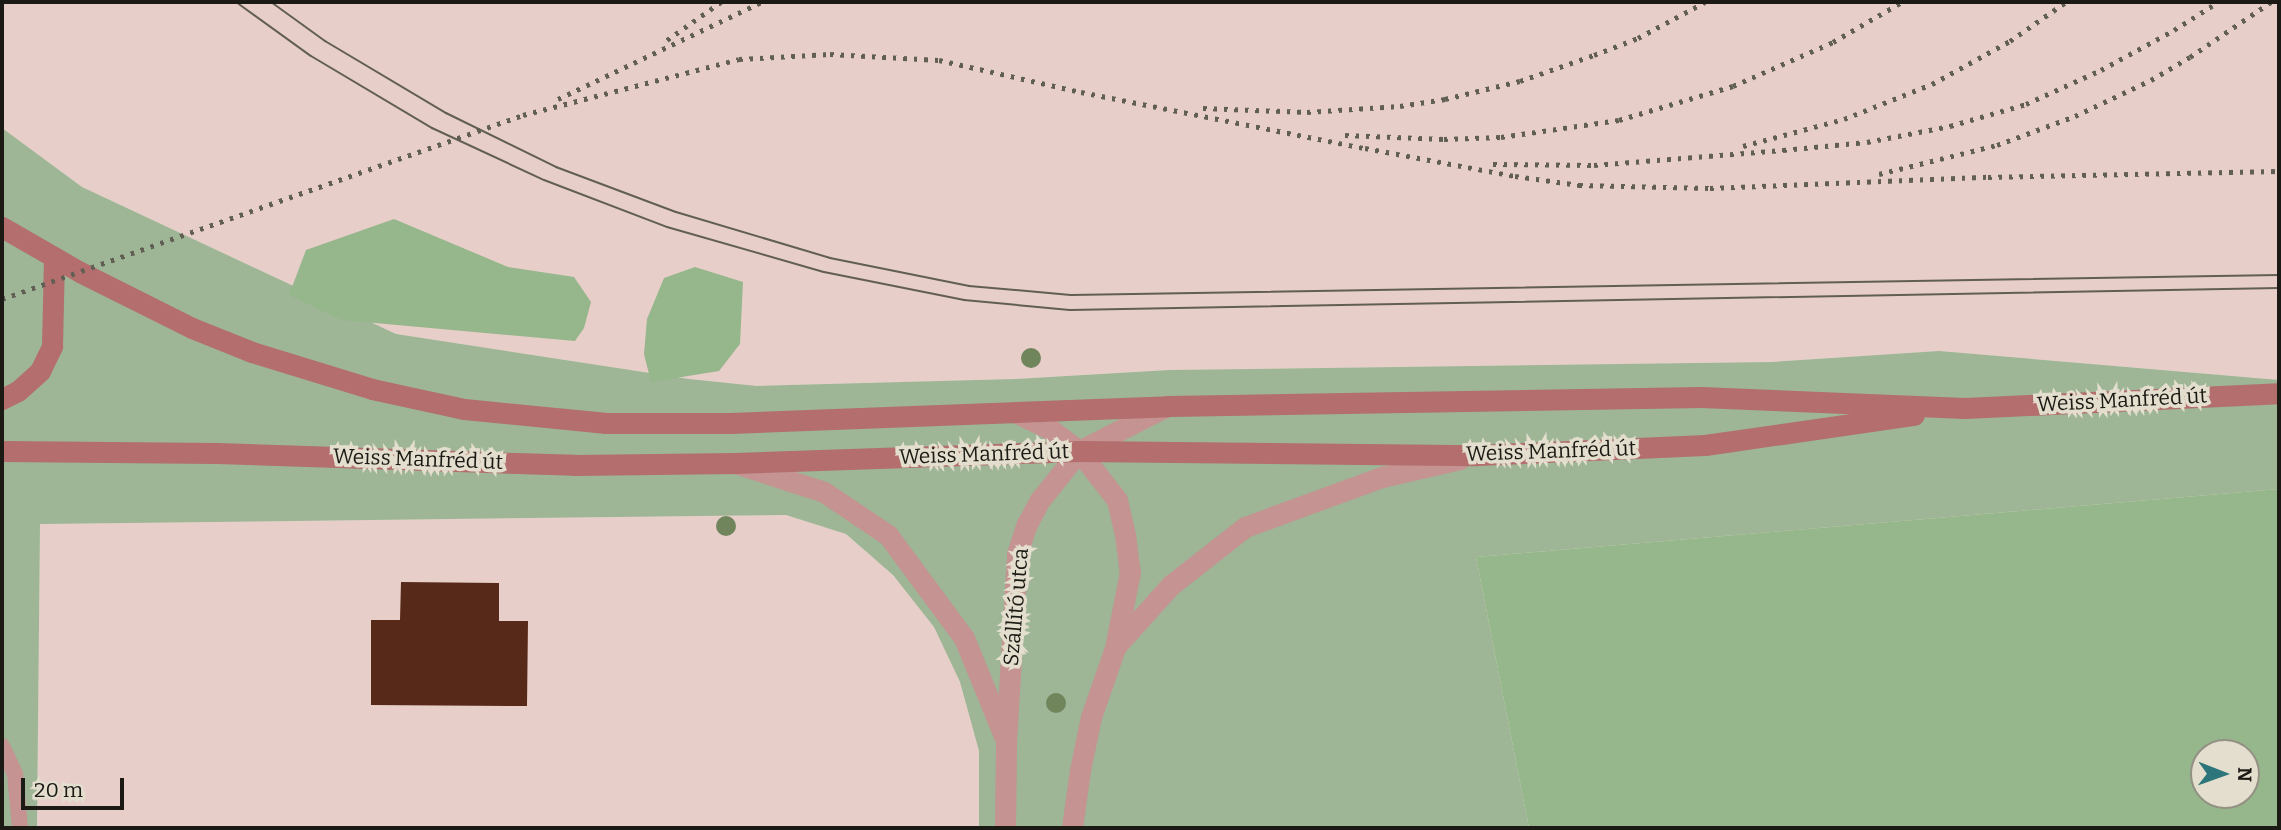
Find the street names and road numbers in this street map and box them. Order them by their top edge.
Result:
street label: Weiss Manfréd út [2036,383,2208,417]
street label: Weiss Manfréd út [1465,435,1637,467]
street label: Weiss Manfréd út [898,438,1070,470]
street label: Weiss Manfréd út [332,443,504,475]
street label: Szállító utca [998,547,1034,667]

